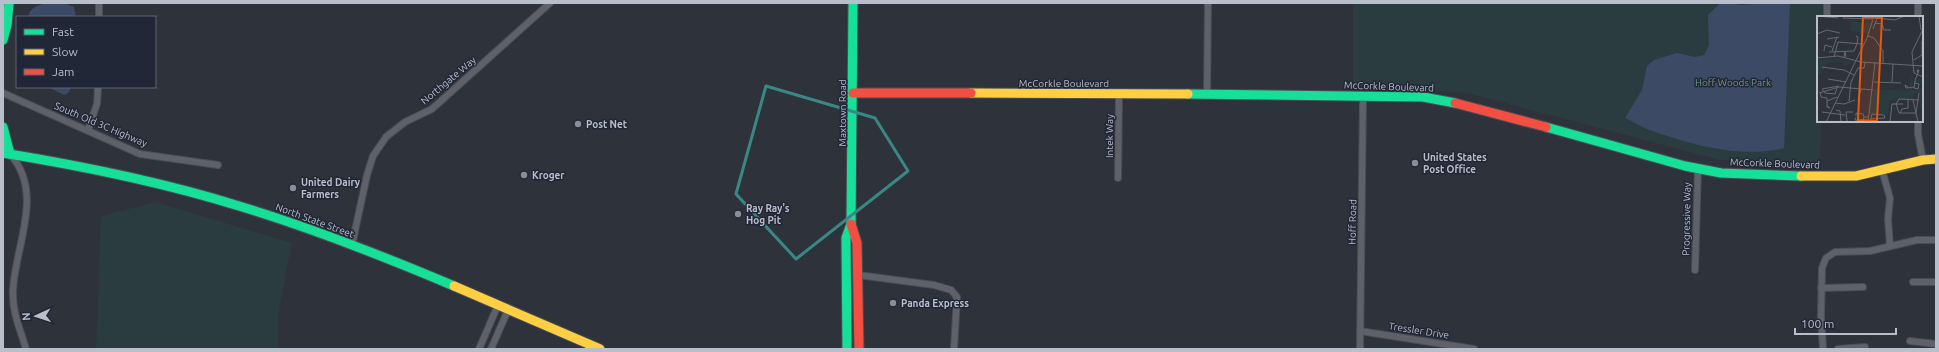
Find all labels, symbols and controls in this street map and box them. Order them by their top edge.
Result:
legend [16,16,156,88]
inset map [1817,16,1923,122]
text: Fast [52,25,74,38]
text: Slow [52,45,78,58]
street label: Northgate Way [419,54,478,106]
text: Jam [52,65,74,78]
park label: Hoff Woods Park [1695,77,1771,88]
street label: McCorkle Boulevard [1019,78,1109,89]
street label: Maxtown Road [837,79,848,147]
street label: McCorkle Boulevard [1344,79,1434,94]
street label: South Old 3C Highway [53,100,149,149]
street label: Intek Way [1104,114,1115,158]
marker: Post Net [573,119,583,129]
place label: Post Net [586,119,628,130]
place label: United States Post Office [1423,152,1487,175]
street label: McCorkle Boulevard [1730,156,1820,171]
marker: United States Post Office [1410,158,1420,168]
marker: Kroger [519,170,529,180]
place label: Kroger [532,170,565,181]
place label: United Dairy Farmers [301,177,361,200]
street label: Progressive Way [1680,182,1693,256]
marker: United Dairy Farmers [288,183,298,193]
street label: Hoff Road [1347,199,1358,245]
street label: North State Street [274,201,356,240]
place label: Ray Ray's Hog Pit [746,203,790,226]
marker: Ray Ray's Hog Pit [733,209,743,219]
north arrow [16,296,56,336]
marker: Panda Express [888,298,898,308]
place label: Panda Express [901,298,969,309]
scale bar [1795,310,1896,336]
text: N [20,312,32,321]
text: 100 m [1801,317,1834,330]
street label: Tressler Drive [1388,320,1450,341]

